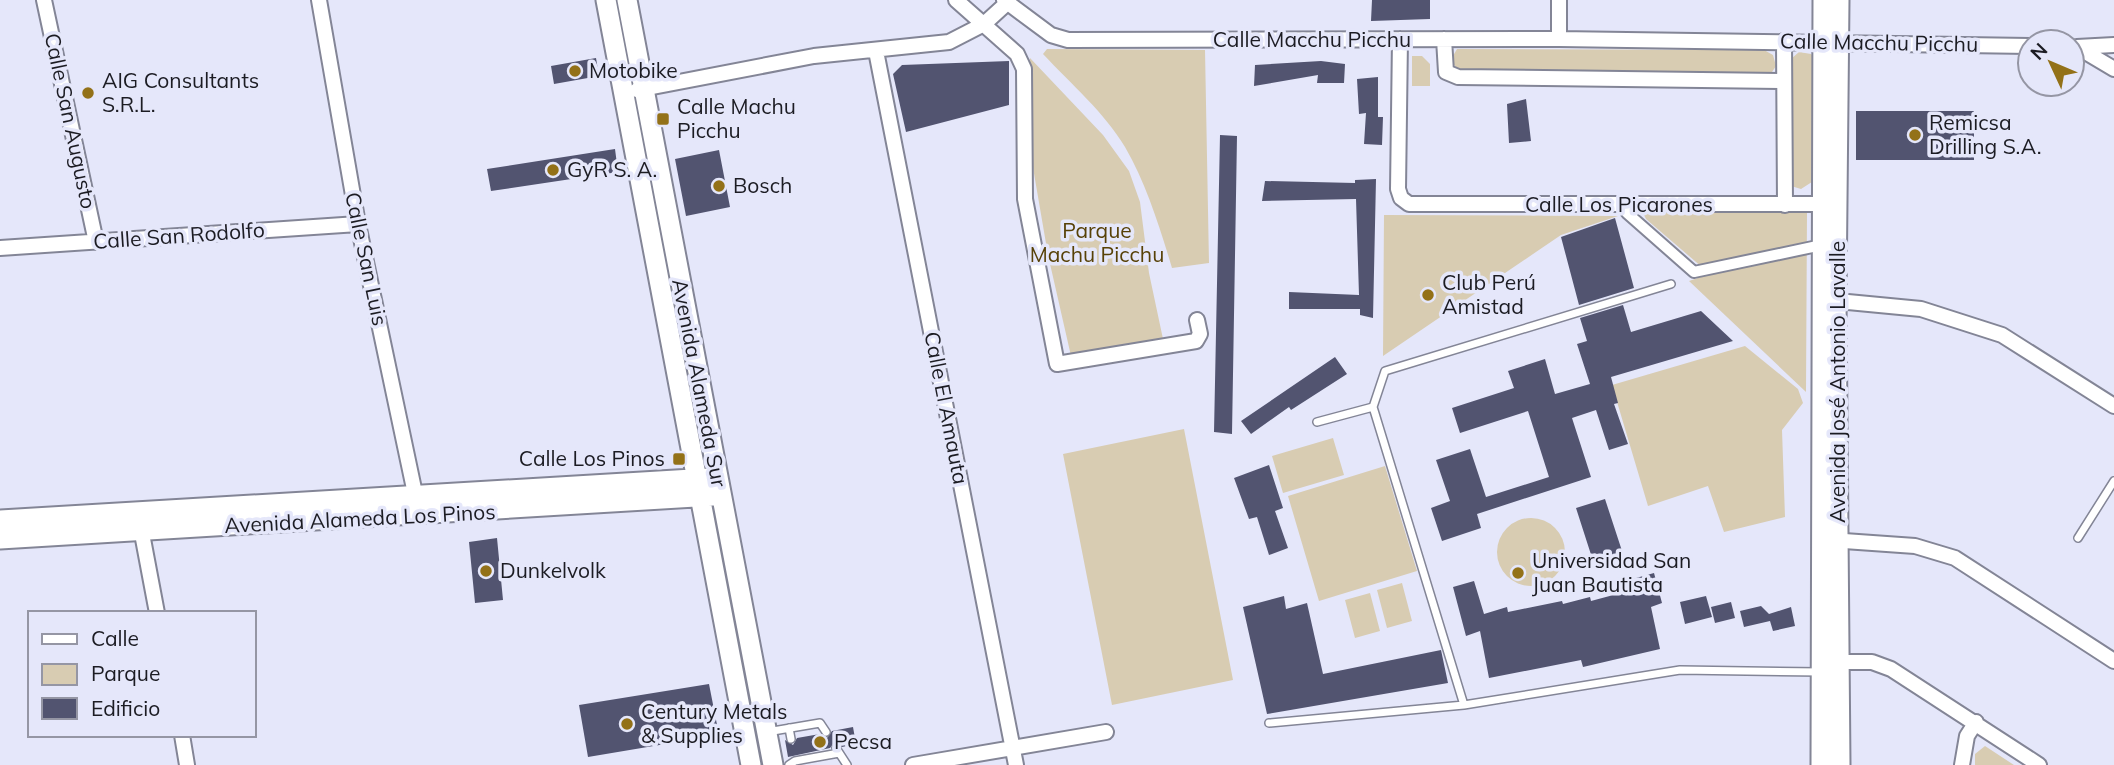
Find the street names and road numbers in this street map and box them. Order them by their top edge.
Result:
street label: Calle Macchu Picchu [1213,26,1411,52]
street label: Calle Macchu Picchu [1780,27,1978,57]
street label: Calle San Augusto [40,31,102,211]
street label: Calle San Luis [340,190,394,328]
street label: Calle Los Picarones [1525,191,1713,217]
street label: Calle San Rodolfo [92,216,265,254]
street label: Avenida José Antonio Lavalle [1824,241,1850,523]
street label: Avenida Alameda Sur [667,276,733,490]
street label: Calle El Amauta [919,329,975,486]
street label: Avenida Alameda Los Pinos [224,498,496,538]

